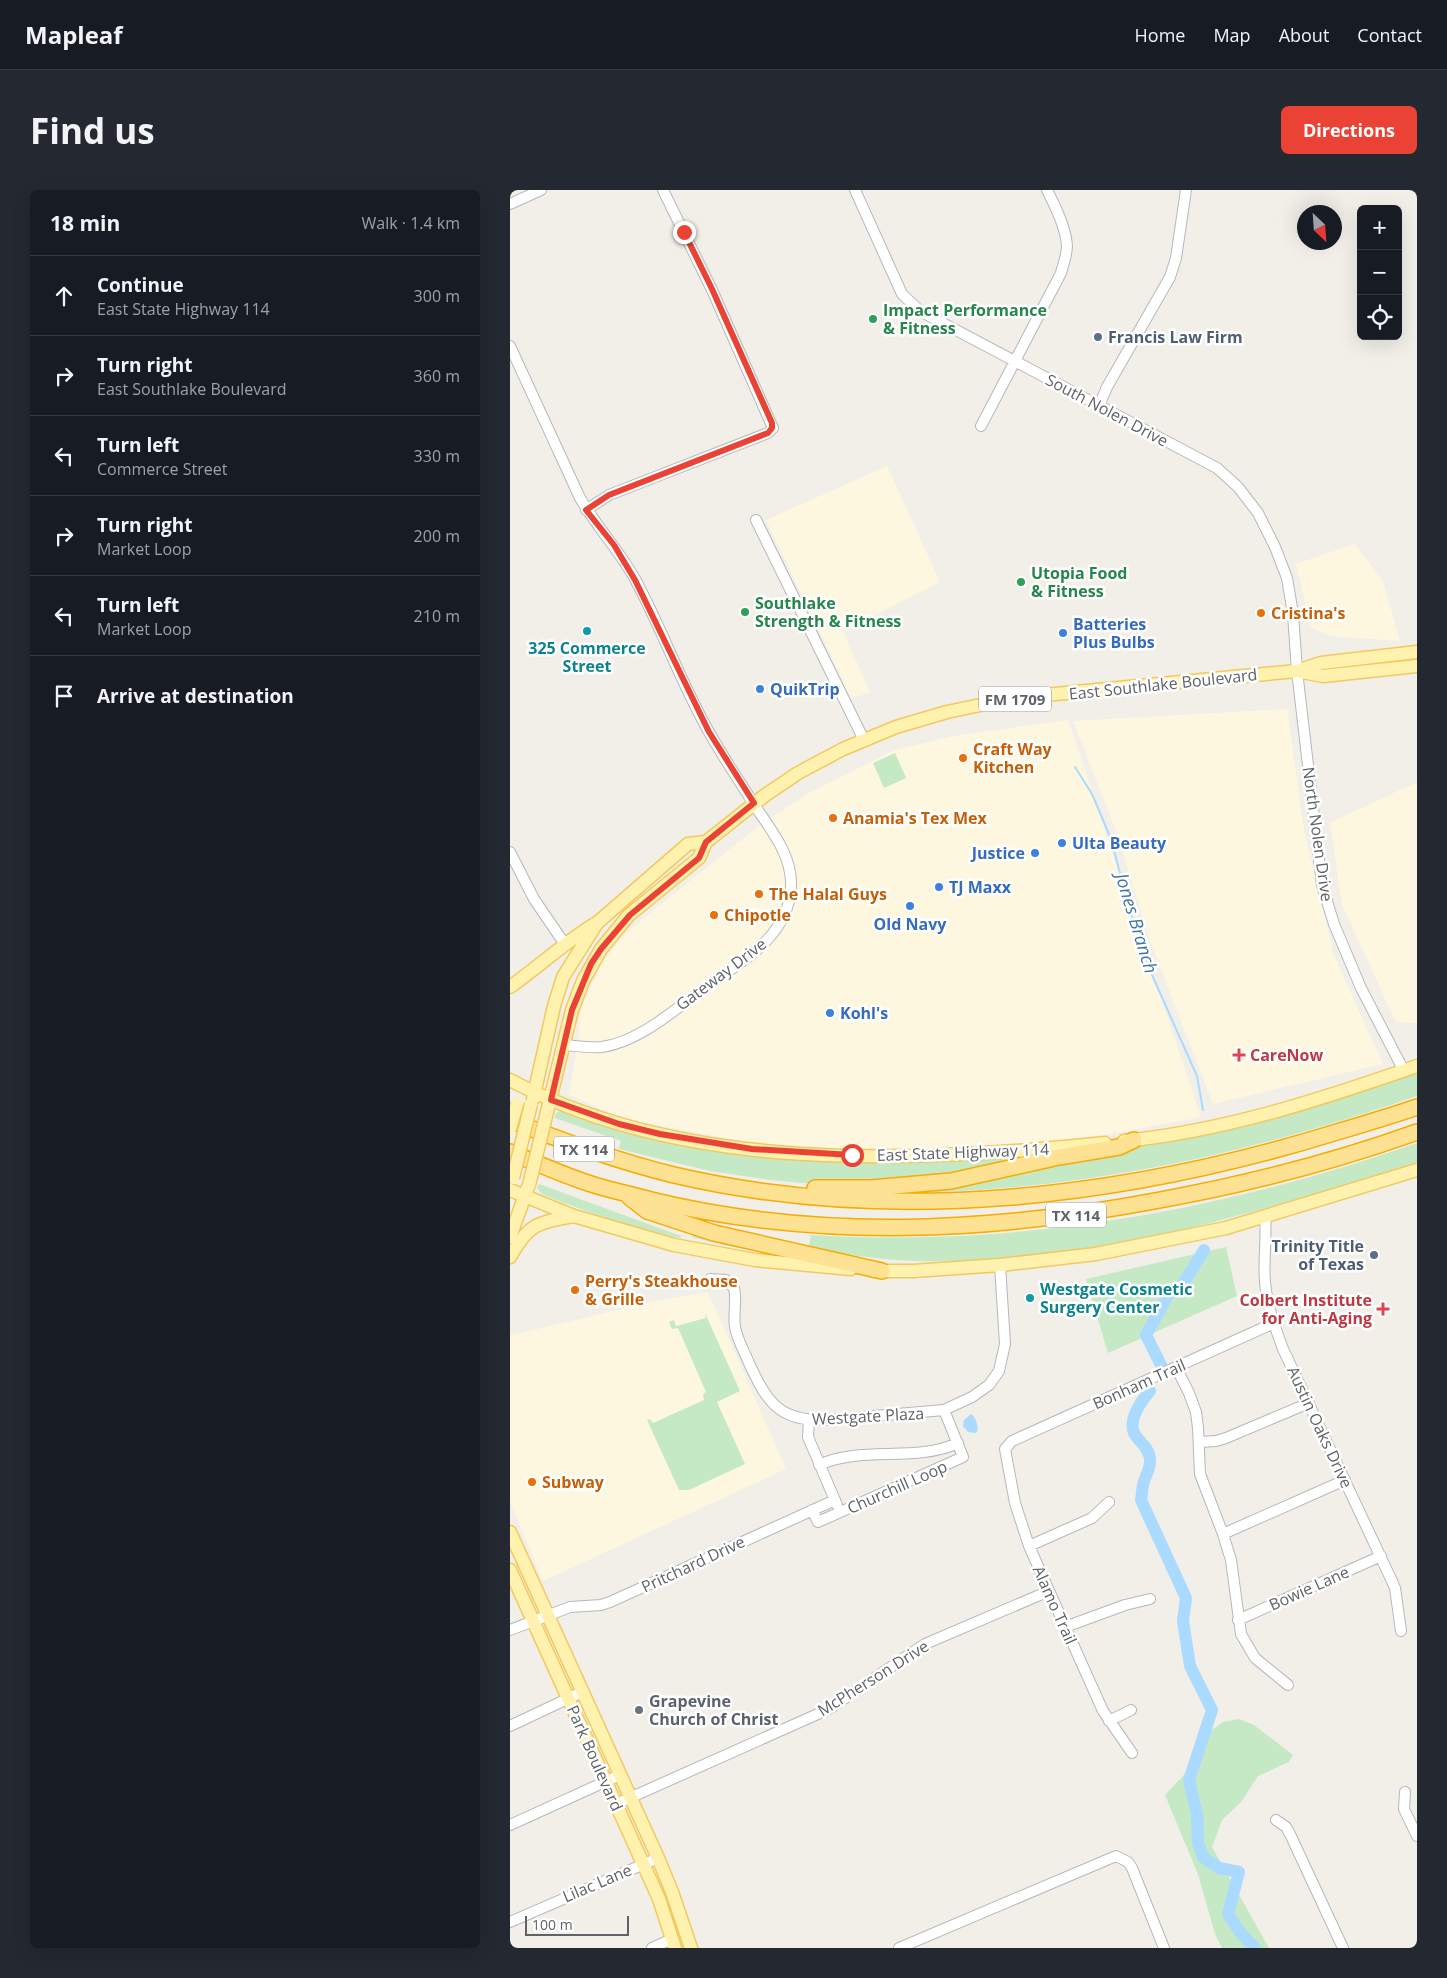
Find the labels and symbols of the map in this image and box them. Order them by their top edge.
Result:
north arrow [1297,205,1342,250]
route end [673,221,696,244]
place label: Impact Performance & Fitness [883,299,1047,339]
marker: Impact Performance & Fitness [867,313,879,325]
place label: Francis Law Firm [1108,326,1243,348]
marker: Francis Law Firm [1092,331,1104,343]
street label: South Nolen Drive [1042,368,1172,452]
place label: Utopia Food & Fitness [1031,562,1128,602]
marker: Utopia Food & Fitness [1015,576,1027,588]
place label: Southlake Strength & Fitness [755,592,901,632]
place label: Cristina's [1271,602,1346,624]
marker: Southlake Strength & Fitness [739,606,751,618]
marker: Cristina's [1255,607,1267,619]
place label: Batteries Plus Bulbs [1073,613,1155,653]
marker: 325 Commerce Street [581,625,593,637]
marker: Batteries Plus Bulbs [1057,627,1069,639]
place label: 325 Commerce Street [528,637,646,677]
street label: East Southlake Boulevard [1068,663,1258,705]
place label: QuikTrip [770,678,840,700]
marker: QuikTrip [754,683,766,695]
road number: FM 1709 [979,686,1051,712]
place label: Craft Way Kitchen [973,738,1053,778]
marker: Craft Way Kitchen [957,752,969,764]
street label: North Nolen Drive [1298,765,1338,903]
place label: Anamia's Tex Mex [843,807,988,829]
marker: Anamia's Tex Mex [827,812,839,824]
place label: Ulta Beauty [1072,832,1167,854]
marker: Ulta Beauty [1056,837,1068,849]
place label: Justice [970,842,1025,864]
marker: Justice [1029,847,1041,859]
water label: Jones Branch [1109,867,1164,976]
place label: TJ Maxx [949,876,1012,898]
marker: TJ Maxx [933,881,945,893]
place label: The Halal Guys [769,883,887,905]
marker: The Halal Guys [753,888,765,900]
marker: Old Navy [904,900,916,912]
place label: Chipotle [724,904,791,926]
marker: Chipotle [708,909,720,921]
place label: Old Navy [874,913,947,935]
street label: Gateway Drive [671,933,771,1015]
place label: Kohl's [840,1002,888,1024]
marker: Kohl's [824,1007,836,1019]
place label: CareNow [1250,1044,1323,1066]
marker: CareNow [1232,1048,1246,1062]
road number: TX 114 [554,1136,614,1162]
street label: East State Highway 114 [876,1138,1050,1166]
route start [841,1144,864,1167]
road number: TX 114 [1046,1202,1106,1228]
place label: Trinity Title of Texas [1272,1235,1364,1275]
marker: Trinity Title of Texas [1368,1249,1380,1261]
place label: Perry's Steakhouse & Grille [585,1270,738,1310]
place label: Westgate Cosmetic Surgery Center [1040,1278,1192,1318]
marker: Perry's Steakhouse & Grille [569,1284,581,1296]
place label: Colbert Institute for Anti-Aging [1240,1289,1372,1329]
marker: Westgate Cosmetic Surgery Center [1024,1292,1036,1304]
marker: Colbert Institute for Anti-Aging [1376,1302,1390,1316]
street label: Bonham Trail [1089,1354,1189,1414]
street label: Austin Oaks Drive [1282,1363,1358,1491]
street label: Westgate Plaza [811,1402,925,1430]
street label: Churchill Loop [843,1455,951,1519]
place label: Subway [542,1471,605,1493]
marker: Subway [526,1476,538,1488]
street label: Pritchard Drive [638,1530,748,1598]
street label: Bowie Lane [1265,1561,1353,1615]
street label: Alamo Trail [1028,1562,1082,1648]
street label: McPherson Drive [813,1635,933,1721]
place label: Grapevine Church of Christ [649,1690,778,1730]
street label: Park Boulevard [562,1702,628,1814]
marker: Grapevine Church of Christ [633,1704,645,1716]
street label: Lilac Lane [559,1859,635,1907]
scale bar [525,1913,629,1936]

